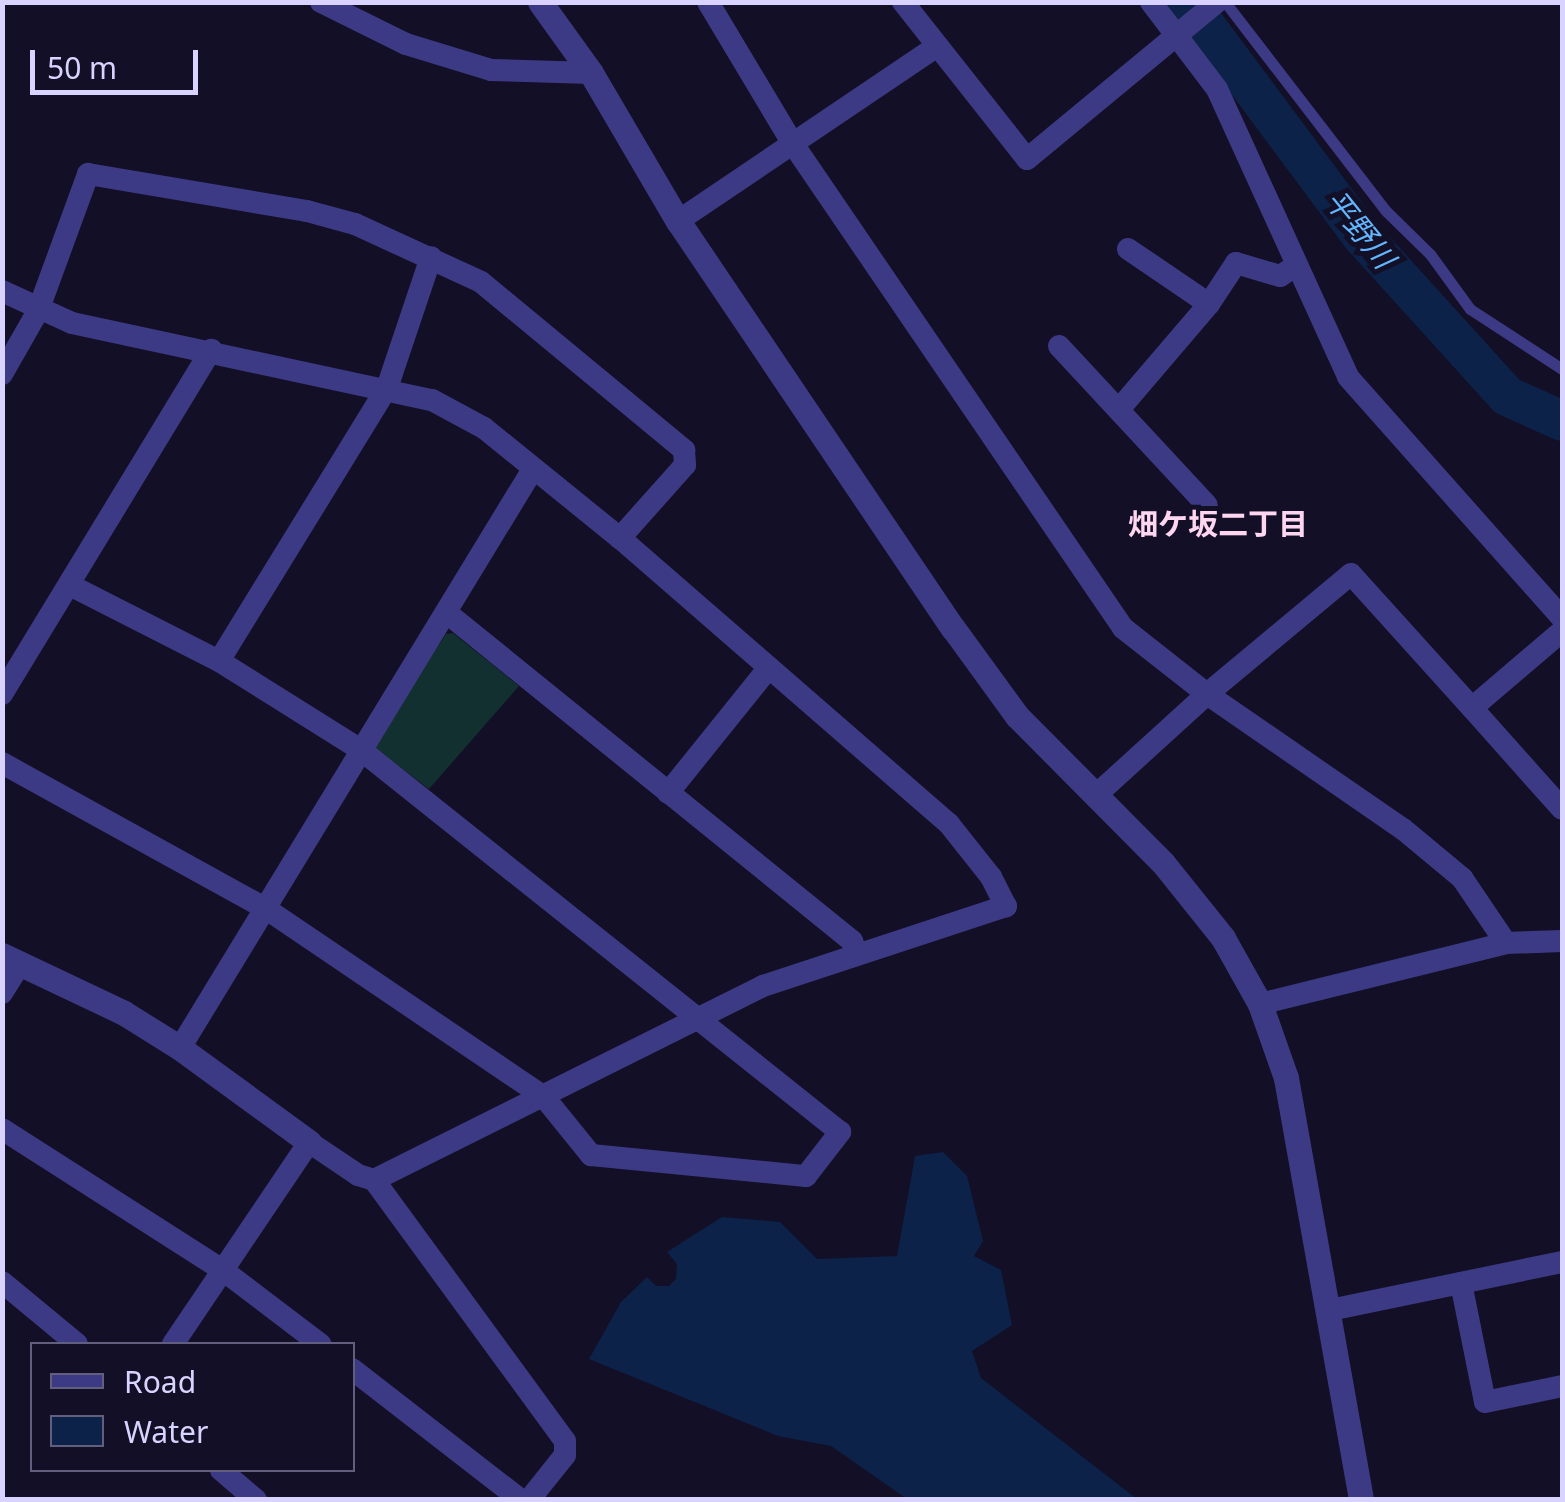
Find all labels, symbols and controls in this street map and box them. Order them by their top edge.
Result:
scale bar [35,30,202,92]
text: 50 m [47,47,117,88]
water label: 平野川 [1318,183,1402,275]
district label: 畑ケ坂二丁目 [1128,506,1308,542]
legend [30,1342,355,1472]
text: Road [124,1361,196,1402]
text: Water [124,1411,208,1452]

